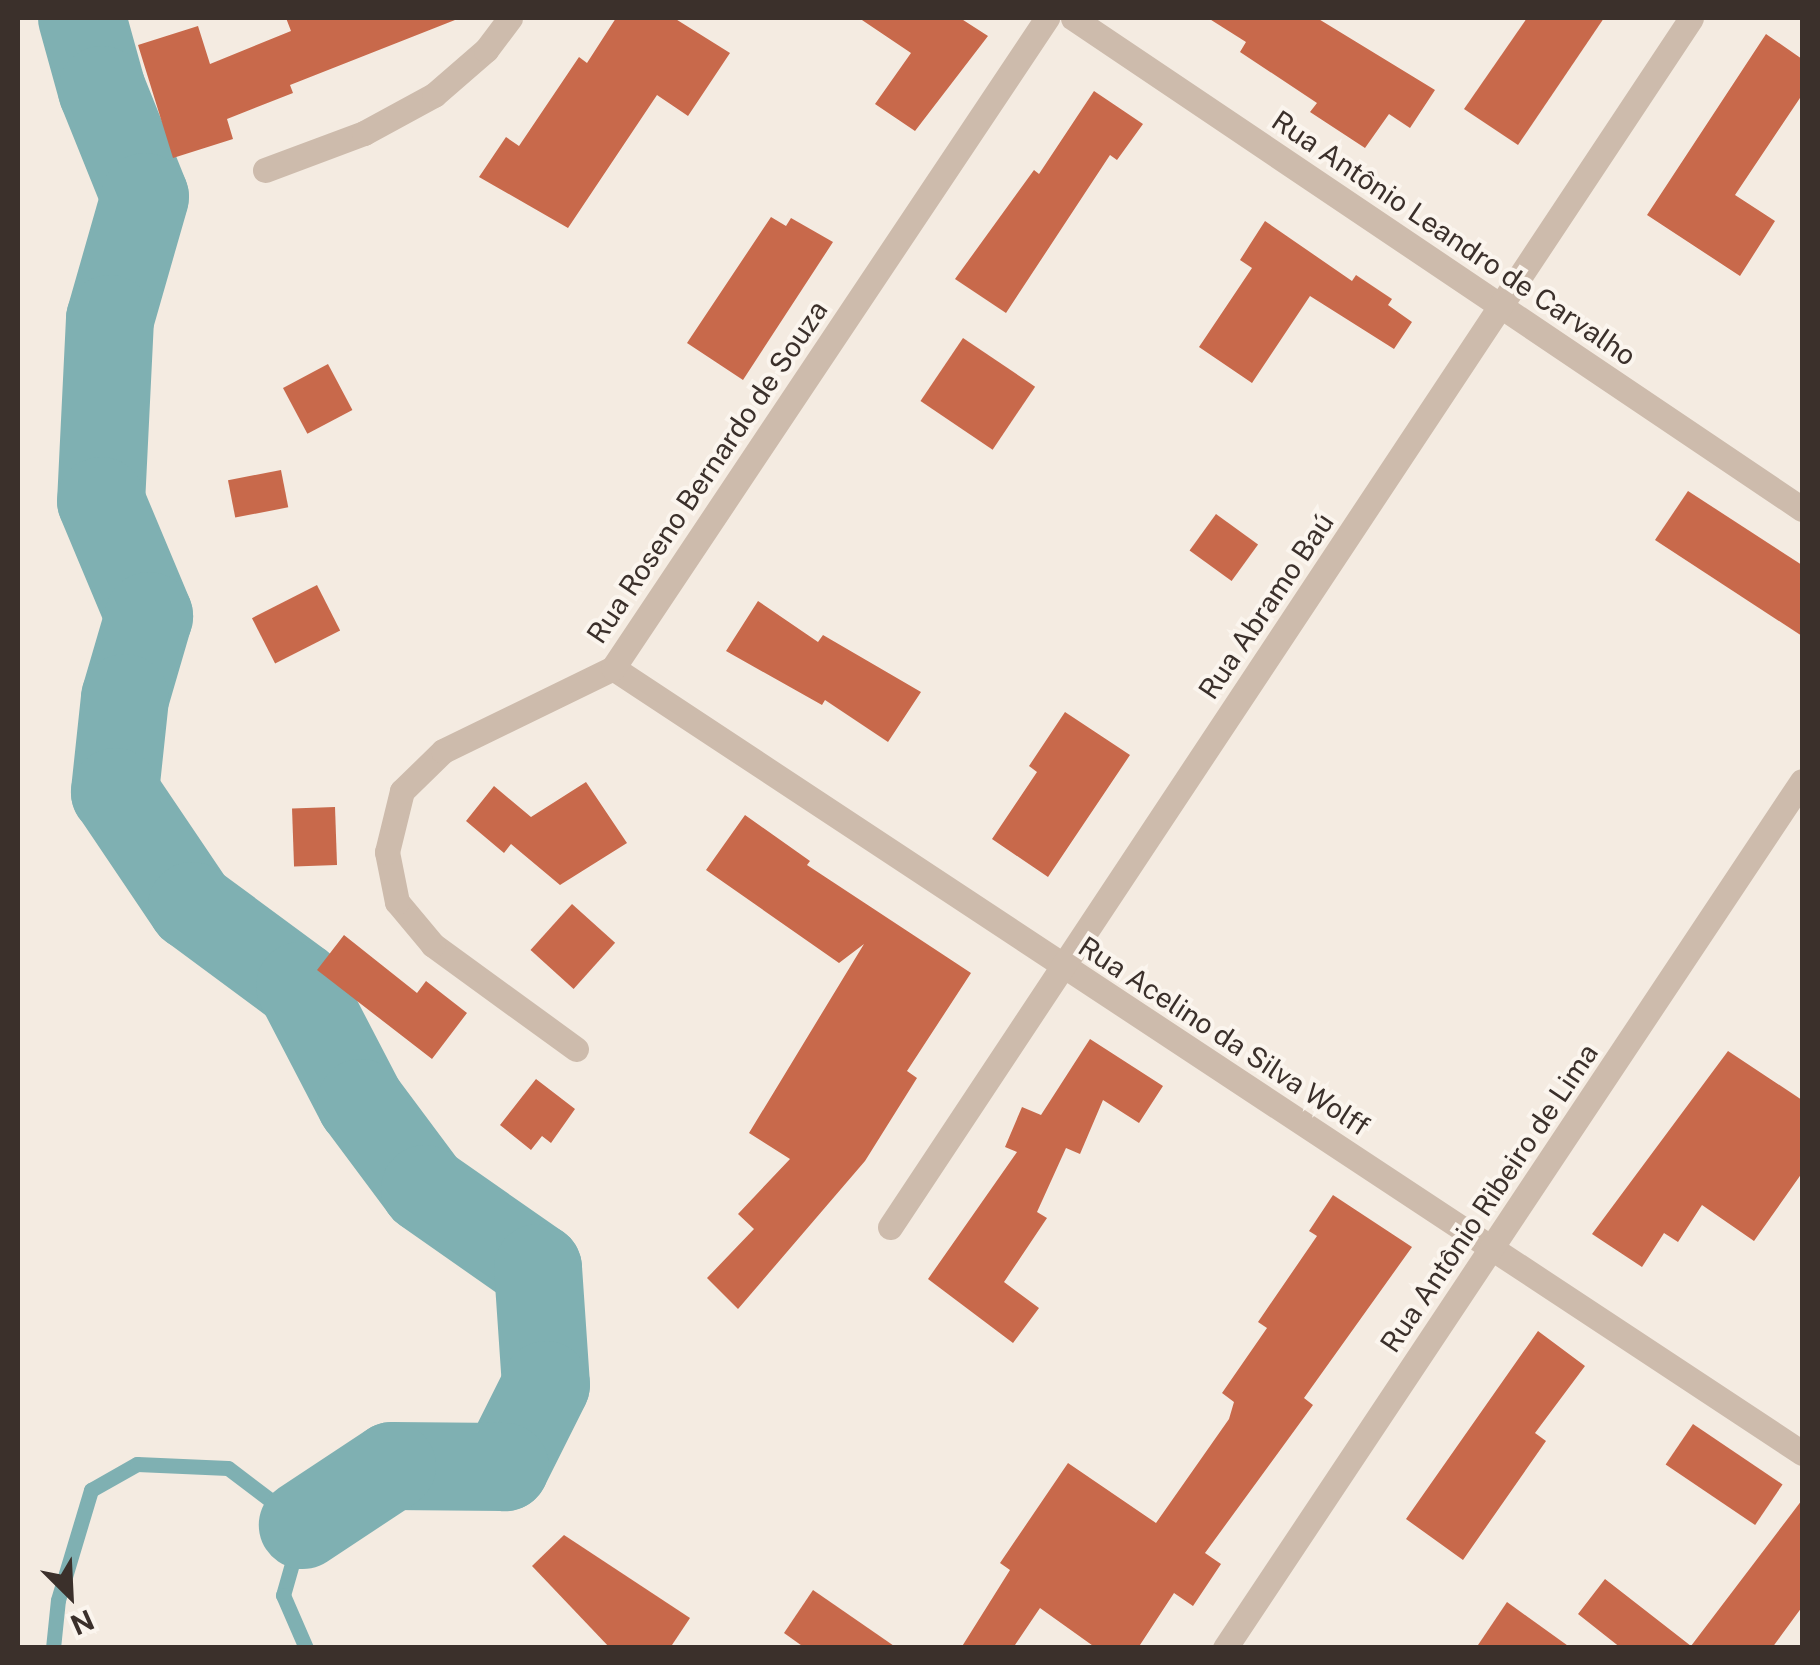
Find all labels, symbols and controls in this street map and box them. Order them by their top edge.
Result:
street label: Rua Antônio Leandro de Carvalho [1265,103,1643,373]
street label: Rua Roseno Bernardo de Souza [579,294,835,650]
street label: Rua Abramo Baú [1191,507,1341,705]
street label: Rua Acelino da Silva Wolff [1072,929,1376,1143]
street label: Rua Antônio Ribeiro de Lima [1373,1037,1605,1359]
north arrow [20,1545,120,1645]
text: N [66,1603,99,1642]

